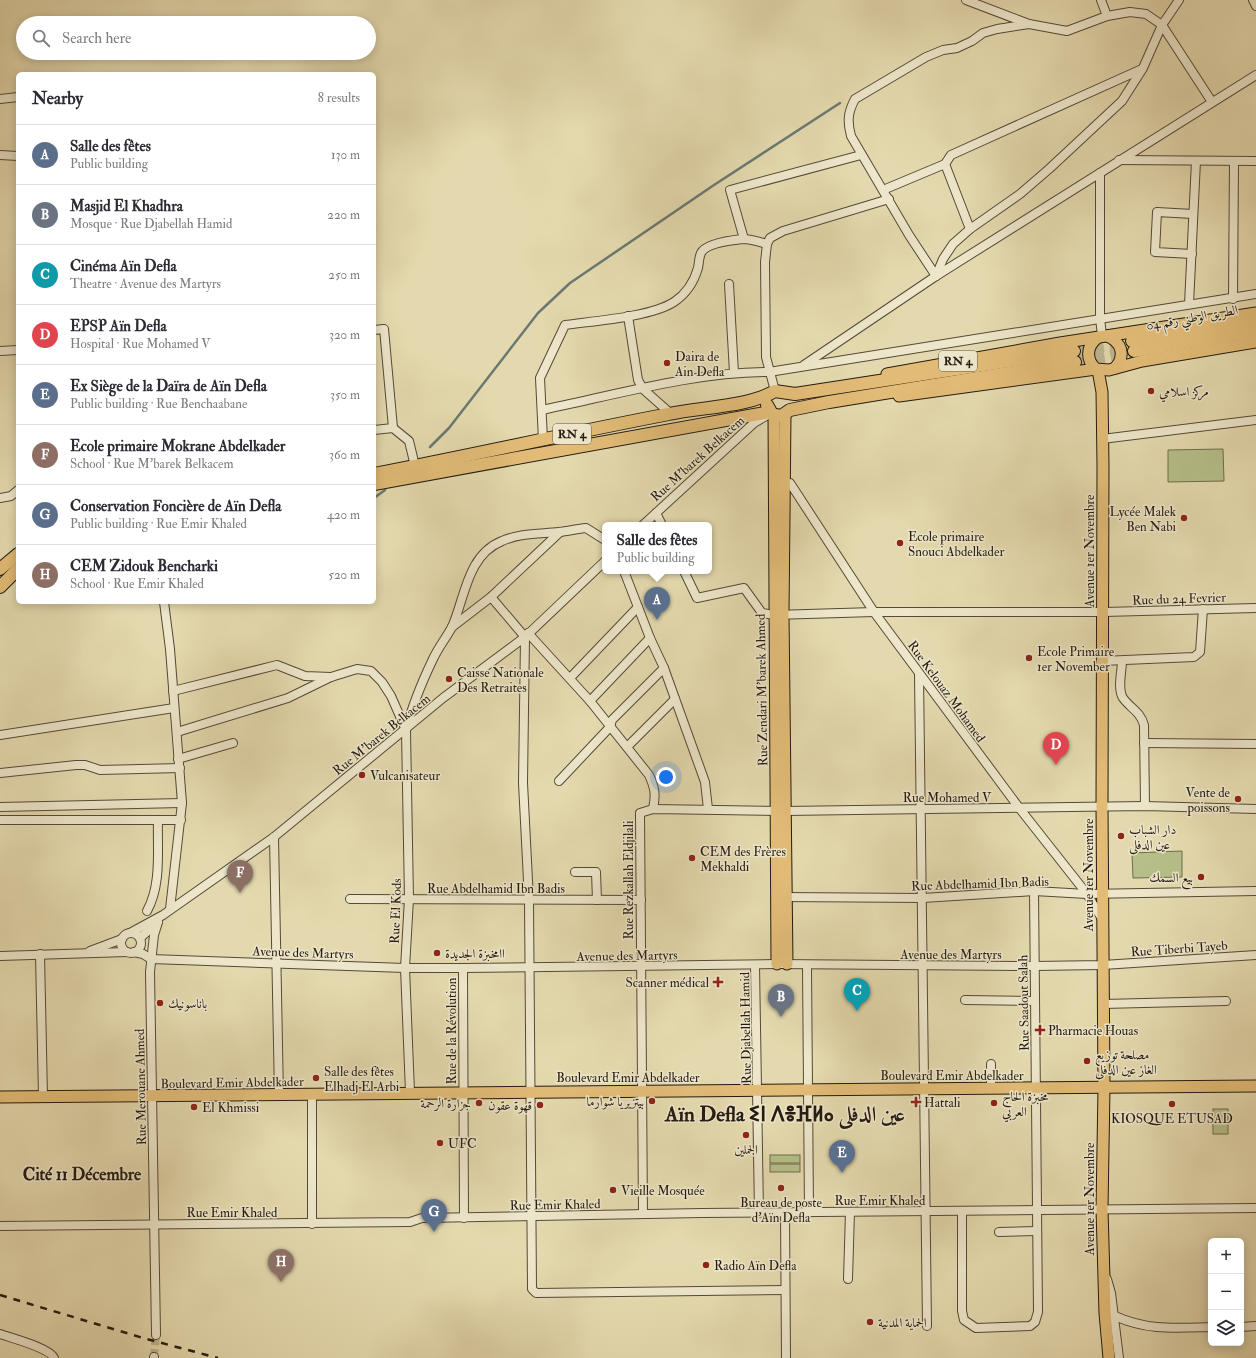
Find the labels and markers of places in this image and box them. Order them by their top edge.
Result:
place label: Daira de Ain Defla [674,349,725,380]
marker: Daira de Ain Defla [662,358,672,368]
place label: مركز اسلامي [1159,384,1209,403]
marker: مركز اسلامي [1146,386,1156,396]
place label: Lycée Malek Ben Nabi [1109,504,1177,535]
marker: Lycée Malek Ben Nabi [1179,513,1189,523]
place label: Ecole primaire Snouci Abdelkader [908,529,1004,560]
marker: Ecole primaire Snouci Abdelkader [895,538,905,548]
pin: A [644,587,670,620]
place label: Ecole Primaire 1er November [1037,644,1115,675]
marker: Ecole Primaire 1er November [1024,653,1034,663]
place label: Caisse Nationale Des Retraites [457,665,544,696]
marker: Caisse Nationale Des Retraites [444,674,454,684]
pin: D [1043,732,1069,765]
place label: Vulcanisateur [370,768,440,784]
marker: Vulcanisateur [357,770,367,780]
place label: Vente de poissons [1186,785,1231,817]
marker: Vente de poissons [1233,794,1243,804]
place label: دار الشباب عين الدفلى [1129,822,1176,855]
marker: دار الشباب عين الدفلى [1116,831,1126,841]
place label: CEM des Frères Mekhaldi [700,844,787,875]
marker: CEM des Frères Mekhaldi [687,853,697,863]
pin: F [227,860,253,893]
place label: بيع السمك [1149,870,1193,890]
marker: بيع السمك [1196,872,1206,882]
place label: اامخبزة الجديدة [445,946,505,962]
marker: اامخبزة الجديدة [432,948,442,958]
place label: Scanner médical [626,975,710,991]
marker: Scanner médical [712,976,724,988]
pin: C [844,978,870,1011]
pin: B [768,984,794,1017]
place label: باناسونيك [168,996,207,1012]
marker: باناسونيك [155,998,165,1008]
place label: Pharmacie Houas [1048,1023,1139,1039]
marker: Pharmacie Houas [1035,1025,1045,1035]
place label: مصلحة توزيع الغاز عين الدفلى [1095,1047,1157,1080]
marker: مصلحة توزيع الغاز عين الدفلى [1082,1056,1092,1066]
place label: Salle des fêtes Elhadj El Arbi [324,1064,400,1095]
marker: Salle des fêtes Elhadj El Arbi [311,1073,321,1083]
place label: مخبزة الحاج العربي [1002,1089,1048,1123]
place label: بيتزيريا شوارما [587,1094,644,1110]
place label: Hattali [924,1095,961,1111]
place label: جزارة الرحمة [420,1096,471,1112]
marker: بيتزيريا شوارما [647,1096,657,1106]
marker: Hattali [911,1097,921,1107]
marker: جزارة الرحمة [474,1098,484,1108]
place label: قهوة عقون [488,1098,532,1114]
marker: مخبزة الحاج العربي [989,1098,999,1108]
marker: KIOSQUE ETUSAD [1167,1099,1177,1109]
place label: El Khmissi [202,1100,260,1116]
marker: قهوة عقون [535,1100,545,1110]
marker: El Khmissi [189,1102,199,1112]
place label: KIOSQUE ETUSAD [1111,1111,1233,1127]
marker: الجملين [741,1130,751,1140]
place label: UFC [448,1136,477,1152]
marker: UFC [435,1138,445,1148]
pin: E [829,1140,855,1173]
place label: الجملين [734,1142,758,1158]
place label: Vieille Mosquée [621,1183,705,1199]
marker: Bureau de poste d'Aïn Defla [776,1183,786,1193]
marker: Vieille Mosquée [608,1185,618,1195]
place label: Bureau de poste d'Aïn Defla [740,1195,822,1226]
pin: G [421,1199,447,1232]
pin: H [268,1249,294,1282]
place label: Radio Aïn Defla [714,1258,797,1274]
marker: Radio Aïn Defla [701,1260,711,1270]
place label: الحماية المدنية [878,1315,927,1331]
marker: الحماية المدنية [865,1317,875,1327]

